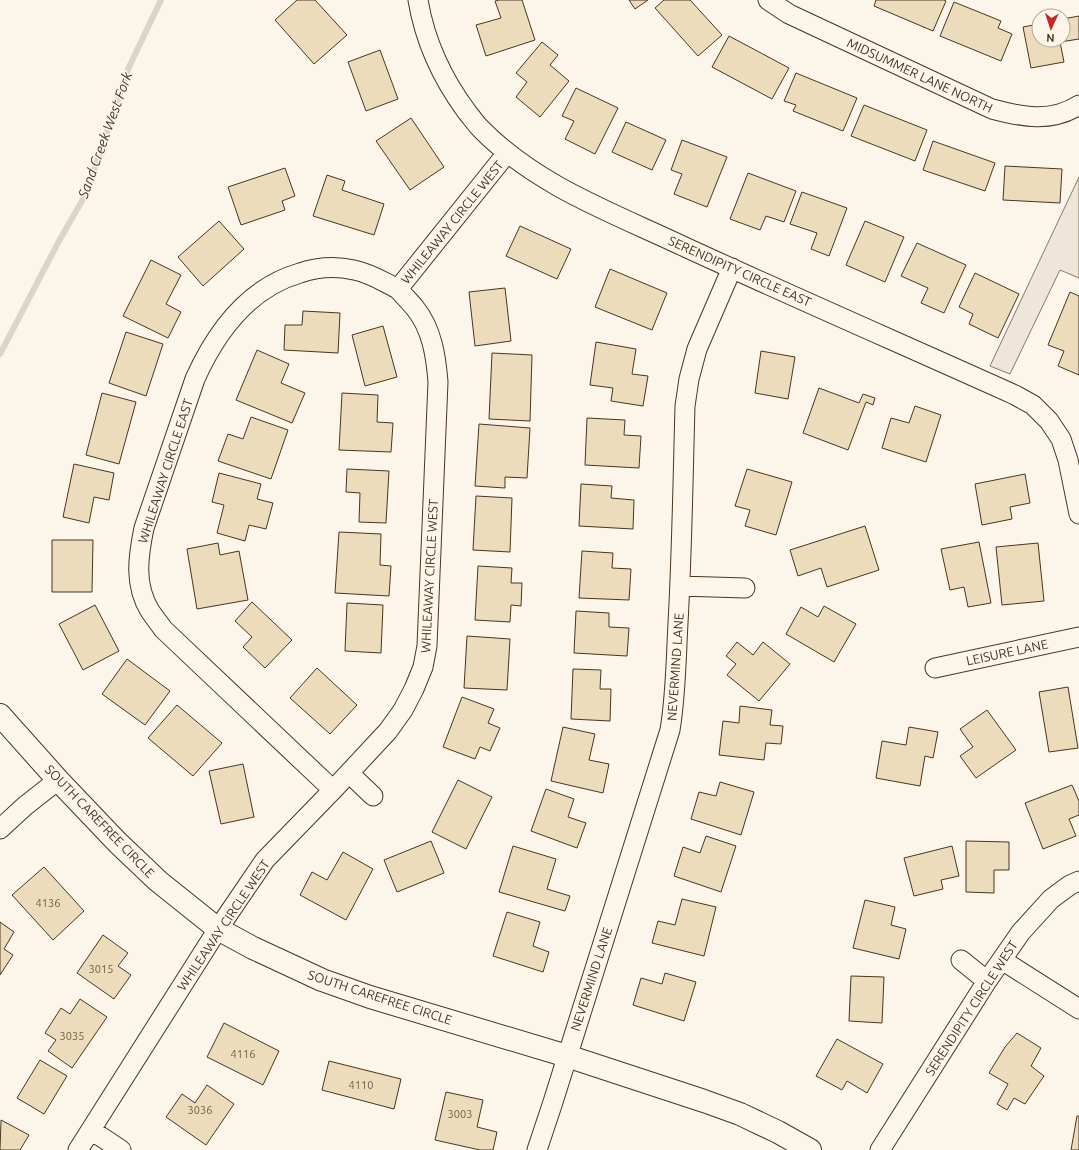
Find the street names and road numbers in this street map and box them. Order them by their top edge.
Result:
street label: MIDSUMMER LANE NORTH [845,35,995,115]
street label: WHILEAWAY CIRCLE WEST [398,158,506,286]
street label: SERENDIPITY CIRCLE EAST [666,233,814,309]
street label: WHILEAWAY CIRCLE EAST [135,397,195,545]
street label: WHILEAWAY CIRCLE WEST [418,499,440,653]
street label: NEVERMIND LANE [664,612,686,722]
street label: LEISURE LANE [965,636,1049,668]
street label: SOUTH CAREFREE CIRCLE [43,762,157,880]
street label: WHILEAWAY CIRCLE WEST [174,857,272,993]
street label: NEVERMIND LANE [568,925,614,1033]
street label: SERENDIPITY CIRCLE WEST [922,938,1020,1078]
street label: SOUTH CAREFREE CIRCLE [306,967,454,1027]

